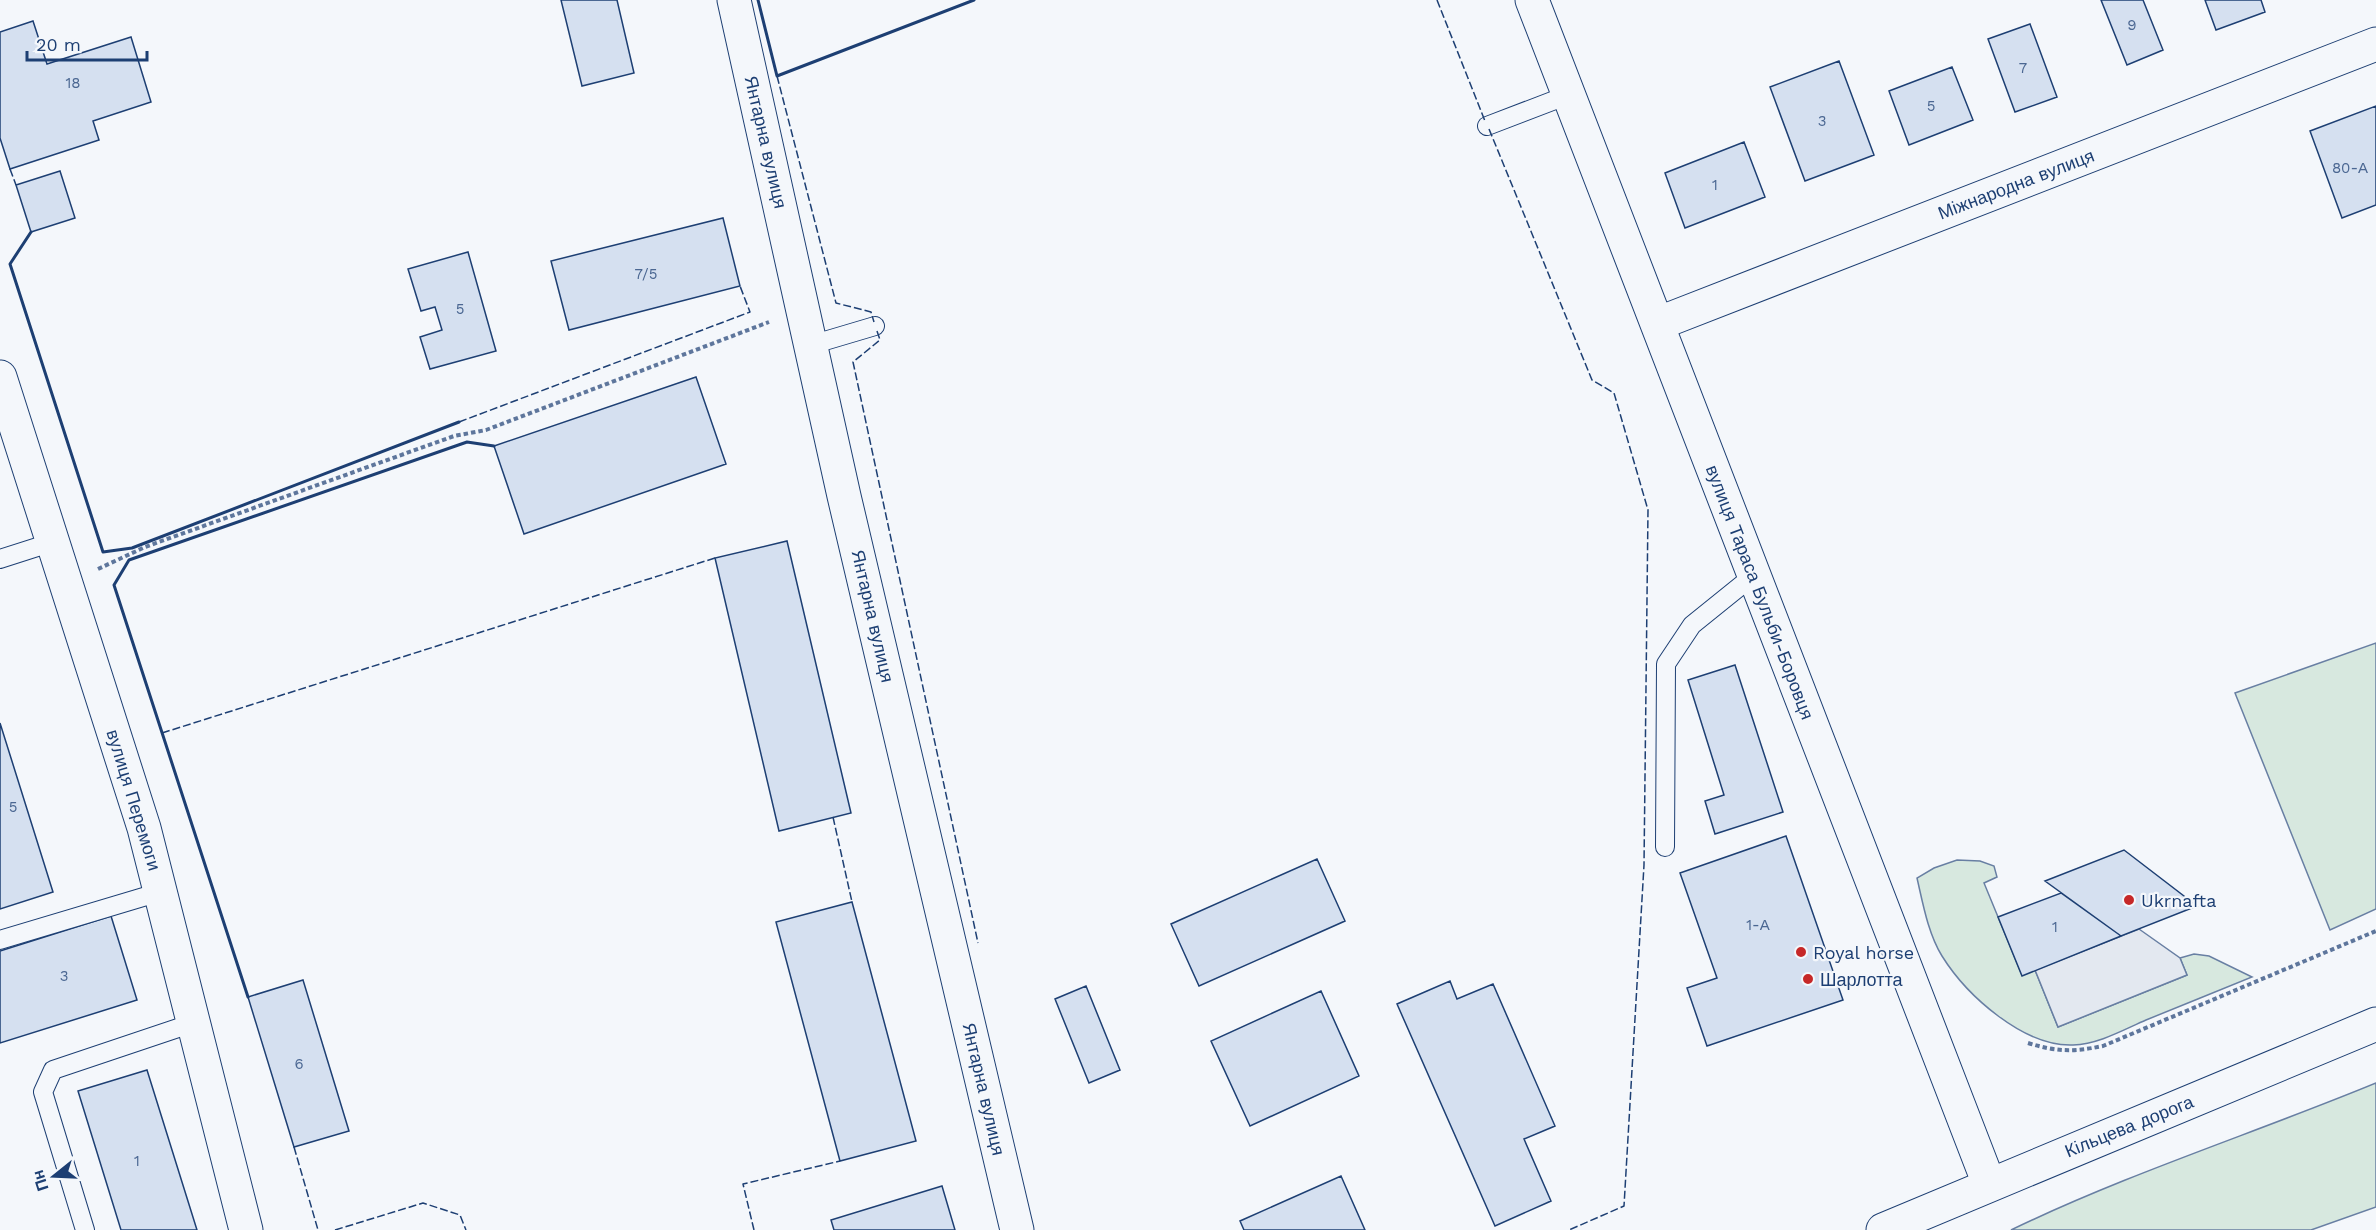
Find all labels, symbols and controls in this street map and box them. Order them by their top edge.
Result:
house number: 9 [2127,16,2137,34]
scale bar [27,24,147,62]
text: 20 m [36,34,81,55]
house number: 7 [2019,59,2027,77]
house number: 18 [65,74,81,92]
street label: Янтарна вулиця [741,74,791,210]
house number: 5 [1927,97,1935,115]
house number: 3 [1818,112,1826,130]
street label: Міжнародна вулиця [1935,145,2097,223]
house number: 80-А [2332,159,2368,177]
house number: 1 [1712,176,1718,194]
house number: 7/5 [635,265,657,283]
house number: 5 [456,300,464,318]
street label: вулиця Тараса Бульби-Боровця [1702,462,1818,722]
street label: Янтарна вулиця [848,548,898,684]
street label: вулиця Перемоги [103,727,165,873]
house number: 5 [9,798,17,816]
place label: Ukrnafta [2141,890,2216,911]
marker: Ukrnafta [2122,893,2136,907]
house number: 1-А [1746,916,1770,934]
house number: 1 [2052,918,2058,936]
place label: Royal horse [1813,942,1914,963]
marker: Royal horse [1794,945,1808,959]
house number: 3 [60,967,68,985]
place label: Шарлотта [1820,969,1904,990]
marker: Шарлотта [1801,972,1815,986]
street label: Янтарна вулиця [959,1021,1009,1157]
house number: 6 [294,1055,304,1073]
street label: Кільцева дорога [2062,1090,2197,1161]
north arrow [24,1146,84,1206]
house number: 1 [134,1152,140,1170]
text: Пн [28,1167,53,1193]

